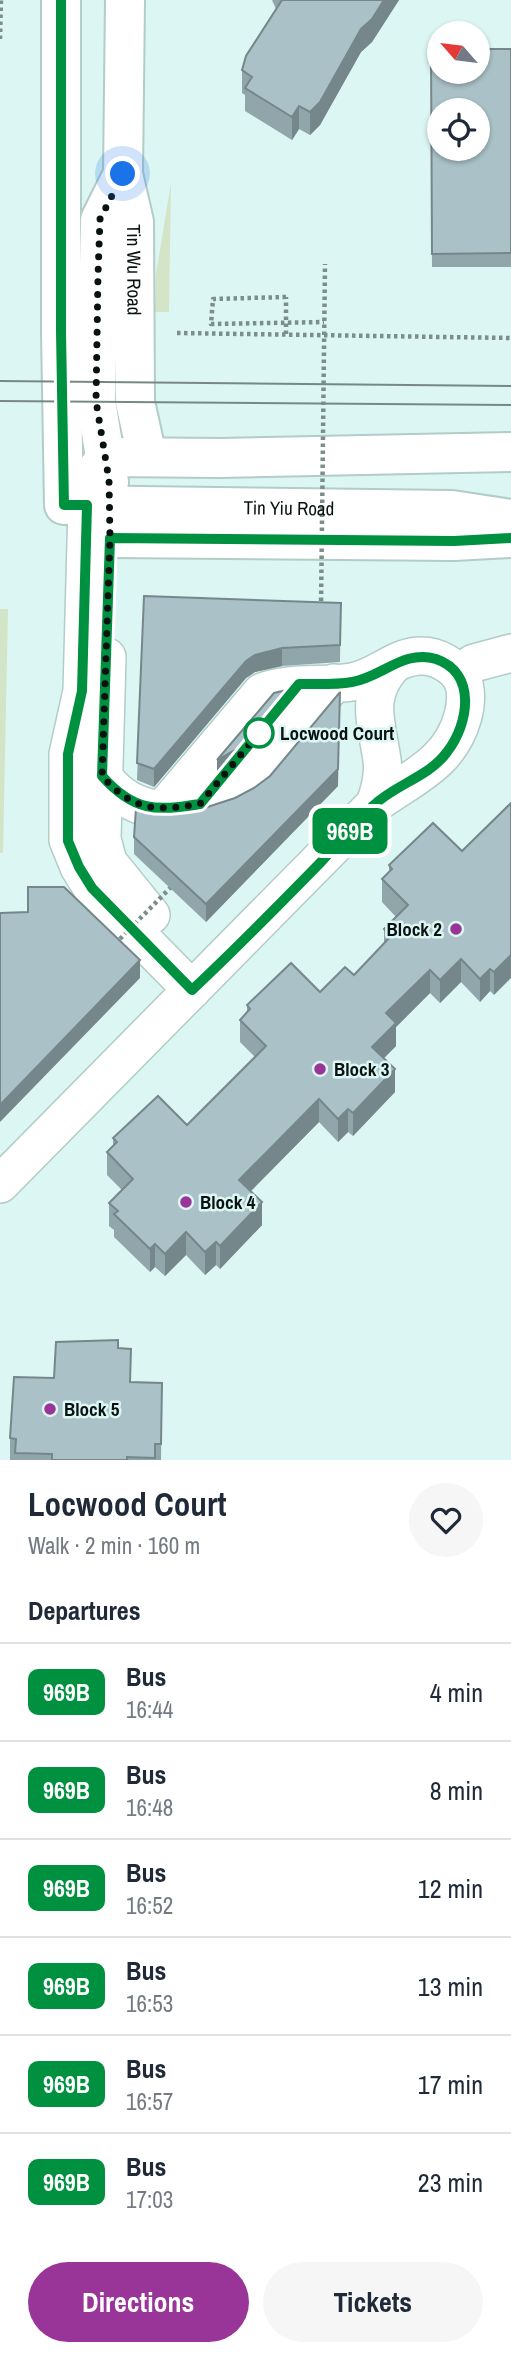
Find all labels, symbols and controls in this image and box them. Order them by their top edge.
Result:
north arrow [427,21,490,84]
map controls [427,21,490,161]
button: locate [427,98,490,161]
your location [105,156,140,191]
street label: Tin Wu Road [121,224,148,315]
street label: Tin Yiu Road [243,494,334,521]
marker: Locwood Court [244,718,274,748]
place label: Locwood Court [280,720,394,746]
line badge: 969B [301,808,399,854]
text: 969B [326,815,374,847]
place label: Block 2 [387,916,442,942]
marker: Block 2 [448,921,464,937]
place label: Block 3 [334,1056,390,1082]
marker: Block 3 [312,1061,328,1077]
place label: Block 4 [200,1189,256,1215]
marker: Block 4 [178,1194,194,1210]
place label: Block 5 [64,1396,120,1422]
marker: Block 5 [42,1401,58,1417]
text: Locwood Court [28,1482,226,1526]
button: heart [409,1483,483,1557]
text: Walk · 2 min · 160 m [28,1530,200,1561]
text: Departures [28,1593,141,1628]
text: Bus [126,1659,166,1694]
text: 4 min [430,1675,483,1710]
text: 969B [43,1676,90,1708]
text: 16:44 [126,1694,173,1725]
text: Bus [126,1757,166,1792]
text: 8 min [430,1773,483,1808]
text: 969B [43,1774,90,1806]
text: 16:48 [126,1792,173,1823]
text: Bus [126,1855,166,1890]
text: 12 min [418,1871,483,1906]
text: 969B [43,1872,90,1904]
text: 16:52 [126,1890,173,1921]
text: Bus [126,1953,166,1988]
text: 13 min [418,1969,483,2004]
text: 969B [43,1970,90,2002]
text: 16:53 [126,1988,173,2019]
text: Bus [126,2051,166,2086]
text: 17 min [418,2067,483,2102]
text: 969B [43,2068,90,2100]
text: 16:57 [126,2086,173,2117]
text: Bus [126,2149,166,2184]
text: 23 min [418,2165,483,2200]
text: 969B [43,2166,90,2198]
text: 17:03 [126,2184,173,2215]
button: Directions [28,2262,249,2342]
button: Tickets [263,2262,483,2342]

